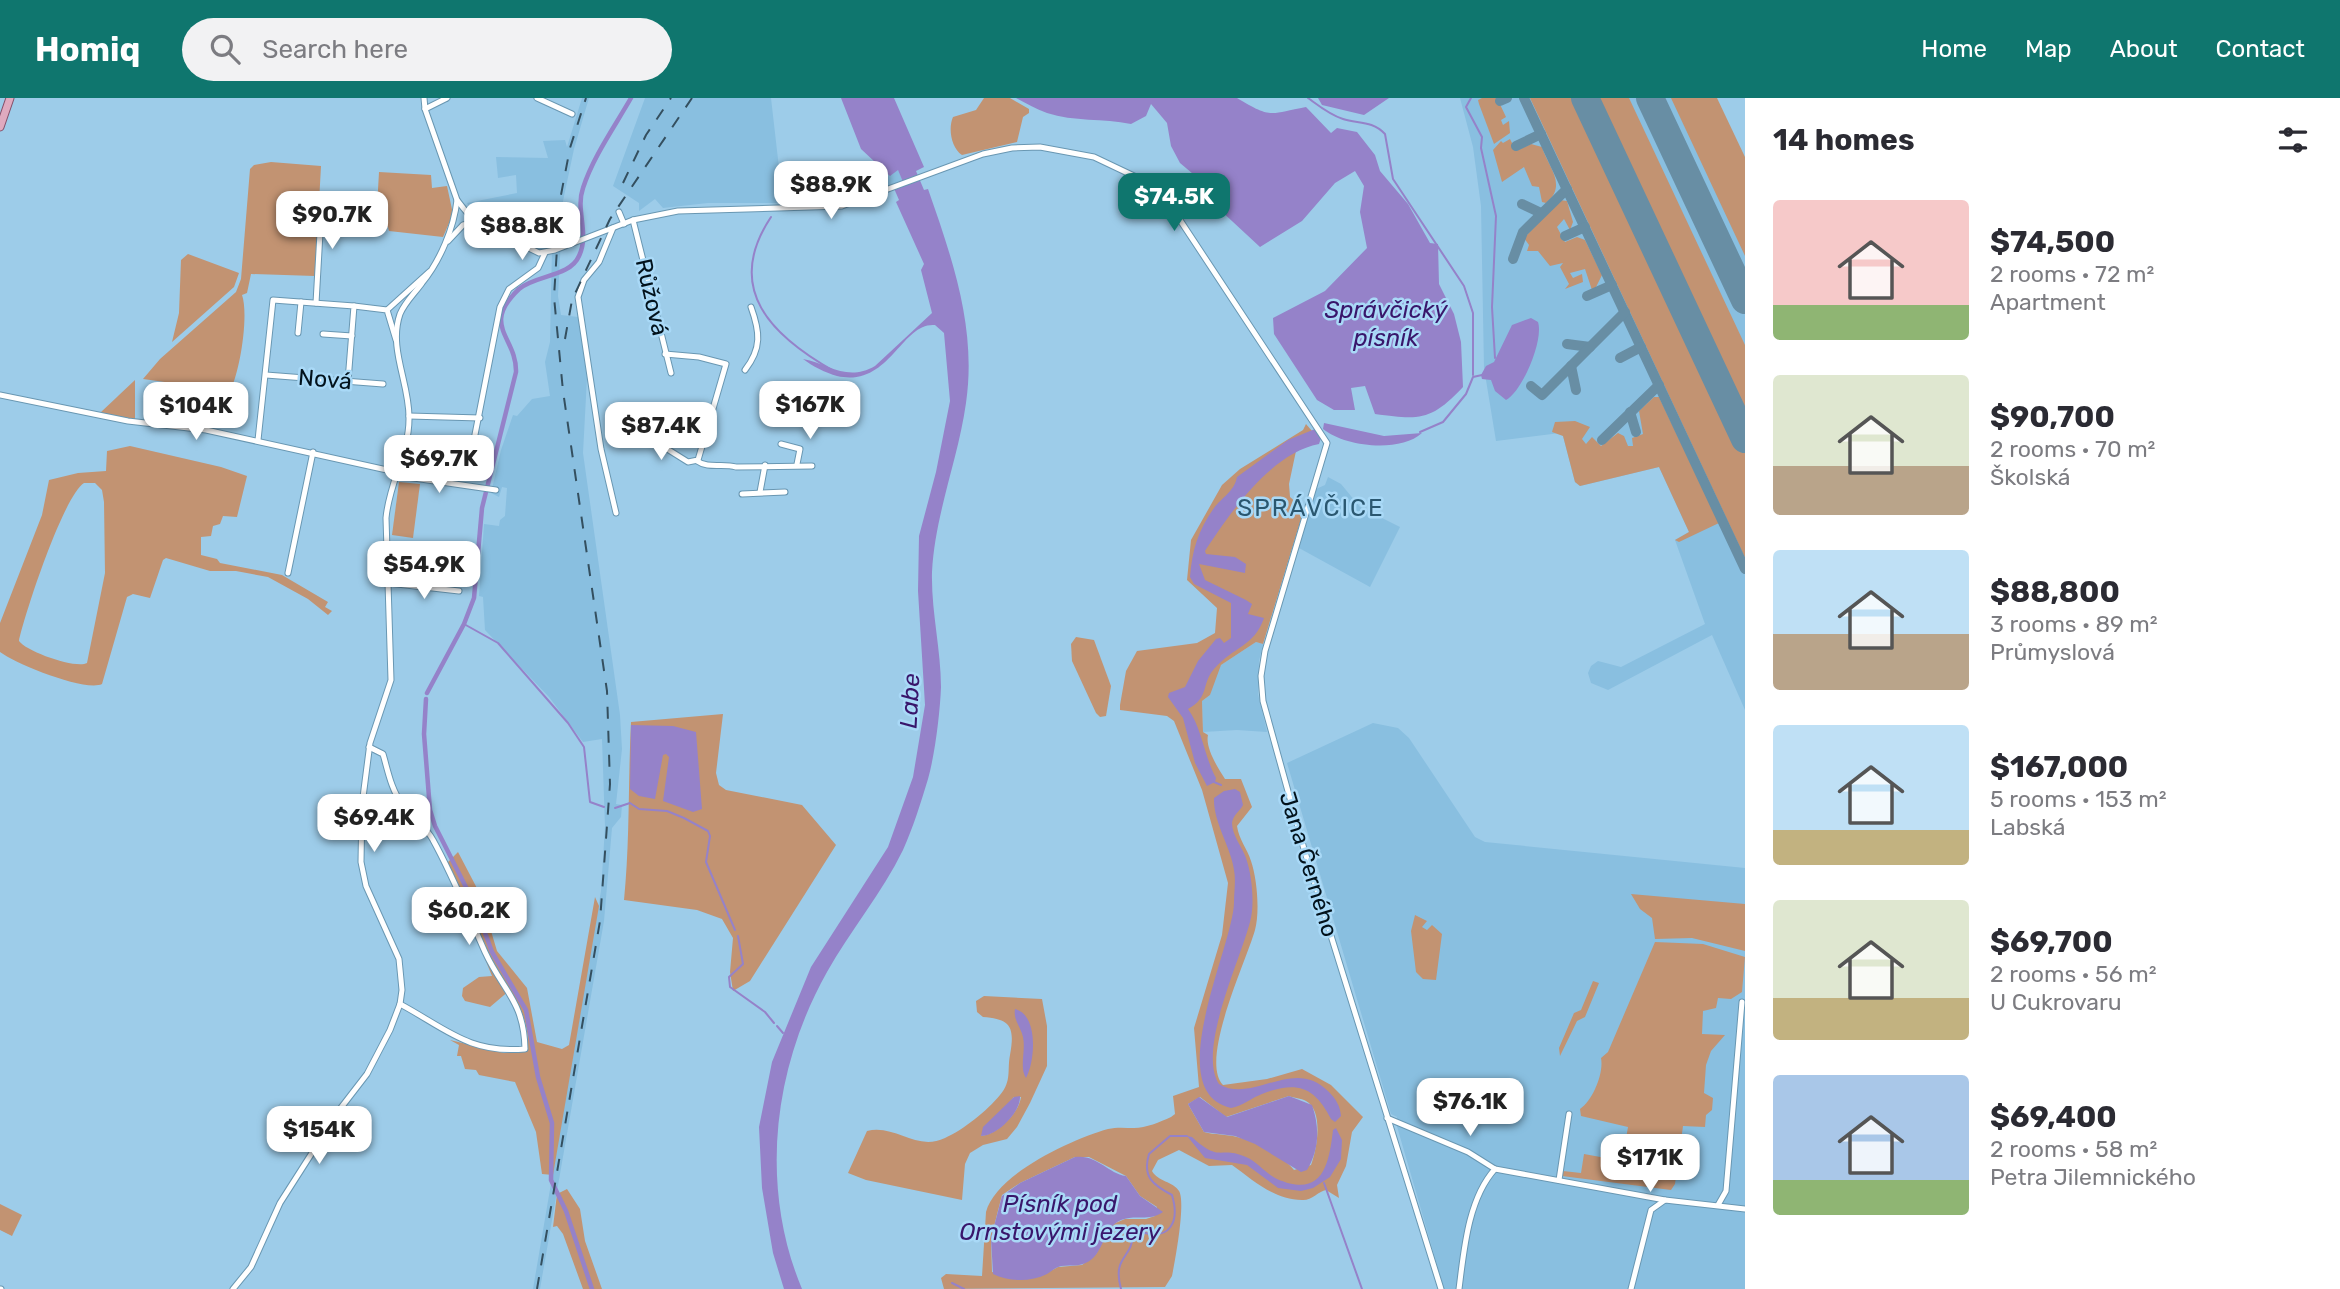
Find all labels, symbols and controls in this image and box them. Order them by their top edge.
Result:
search box [182,18,672,81]
text: Homiq [35,30,140,69]
icon: search [206,30,244,68]
text: Search here [262,34,408,65]
text: Home [1921,35,1987,63]
text: Map [2025,35,2072,63]
text: About [2110,35,2178,63]
text: Contact [2216,35,2305,63]
icon: filters [2274,121,2312,159]
text: 14 homes [1773,122,1915,158]
pin: $88.9K [774,162,888,221]
text: $88.9K [790,170,872,198]
pin: $74.5K [1117,174,1231,233]
text: $74.5K [1134,182,1214,210]
pin: $90.7K [275,192,389,251]
text: $90.7K [292,200,372,228]
pin: $88.8K [465,202,579,262]
text: $88.8K [480,211,564,239]
text: $74,500 [1990,224,2115,260]
icon: home [1829,228,1913,312]
street label: Růžová [630,256,674,338]
text: 2 rooms · 72 m² [1990,260,2154,288]
text: Apartment [1990,288,2106,316]
water label: Správčický písník [1324,296,1448,352]
street label: Nová [297,363,353,395]
pin: $104K [147,382,245,442]
pin: $167K [761,382,859,441]
text: $167K [775,390,845,418]
text: $104K [159,391,233,419]
text: $90,700 [1990,399,2115,435]
pin: $87.4K [604,402,718,462]
icon: home [1829,403,1913,487]
text: $87.4K [621,411,701,439]
text: 2 rooms · 70 m² [1990,435,2155,463]
pin: $69.7K [382,436,496,495]
text: $69.7K [400,444,478,472]
text: Školská [1990,463,2070,491]
district label: SPRÁVČICE [1237,494,1385,522]
pin: $54.9K [367,542,481,601]
text: $54.9K [383,550,465,578]
text: $88,800 [1990,574,2120,610]
icon: home [1829,578,1913,662]
text: 3 rooms · 89 m² [1990,610,2158,638]
text: Průmyslová [1990,638,2115,666]
water label: Labe [895,673,925,729]
text: $167,000 [1990,749,2128,785]
icon: home [1829,753,1913,837]
text: 5 rooms · 153 m² [1990,785,2167,813]
street label: Jana Černého [1274,788,1344,940]
pin: $69.4K [317,794,431,854]
text: $69.4K [333,803,415,831]
text: Labská [1990,813,2065,841]
pin: $60.2K [412,888,526,947]
text: $60.2K [428,896,510,924]
text: $69,700 [1990,924,2113,960]
icon: home [1829,928,1913,1012]
text: 2 rooms · 56 m² [1990,960,2157,988]
text: U Cukrovaru [1990,988,2122,1016]
pin: $76.1K [1413,1079,1527,1138]
text: $76.1K [1433,1087,1507,1115]
text: $69,400 [1990,1099,2117,1135]
icon: home [1829,1103,1913,1187]
pin: $154K [270,1107,368,1166]
text: $154K [283,1115,355,1143]
pin: $171K [1601,1134,1699,1194]
text: 2 rooms · 58 m² [1990,1135,2157,1163]
text: $171K [1617,1143,1683,1171]
text: Petra Jilemnického [1990,1163,2196,1191]
water label: Písník pod Ornstovými jezery [959,1190,1162,1246]

